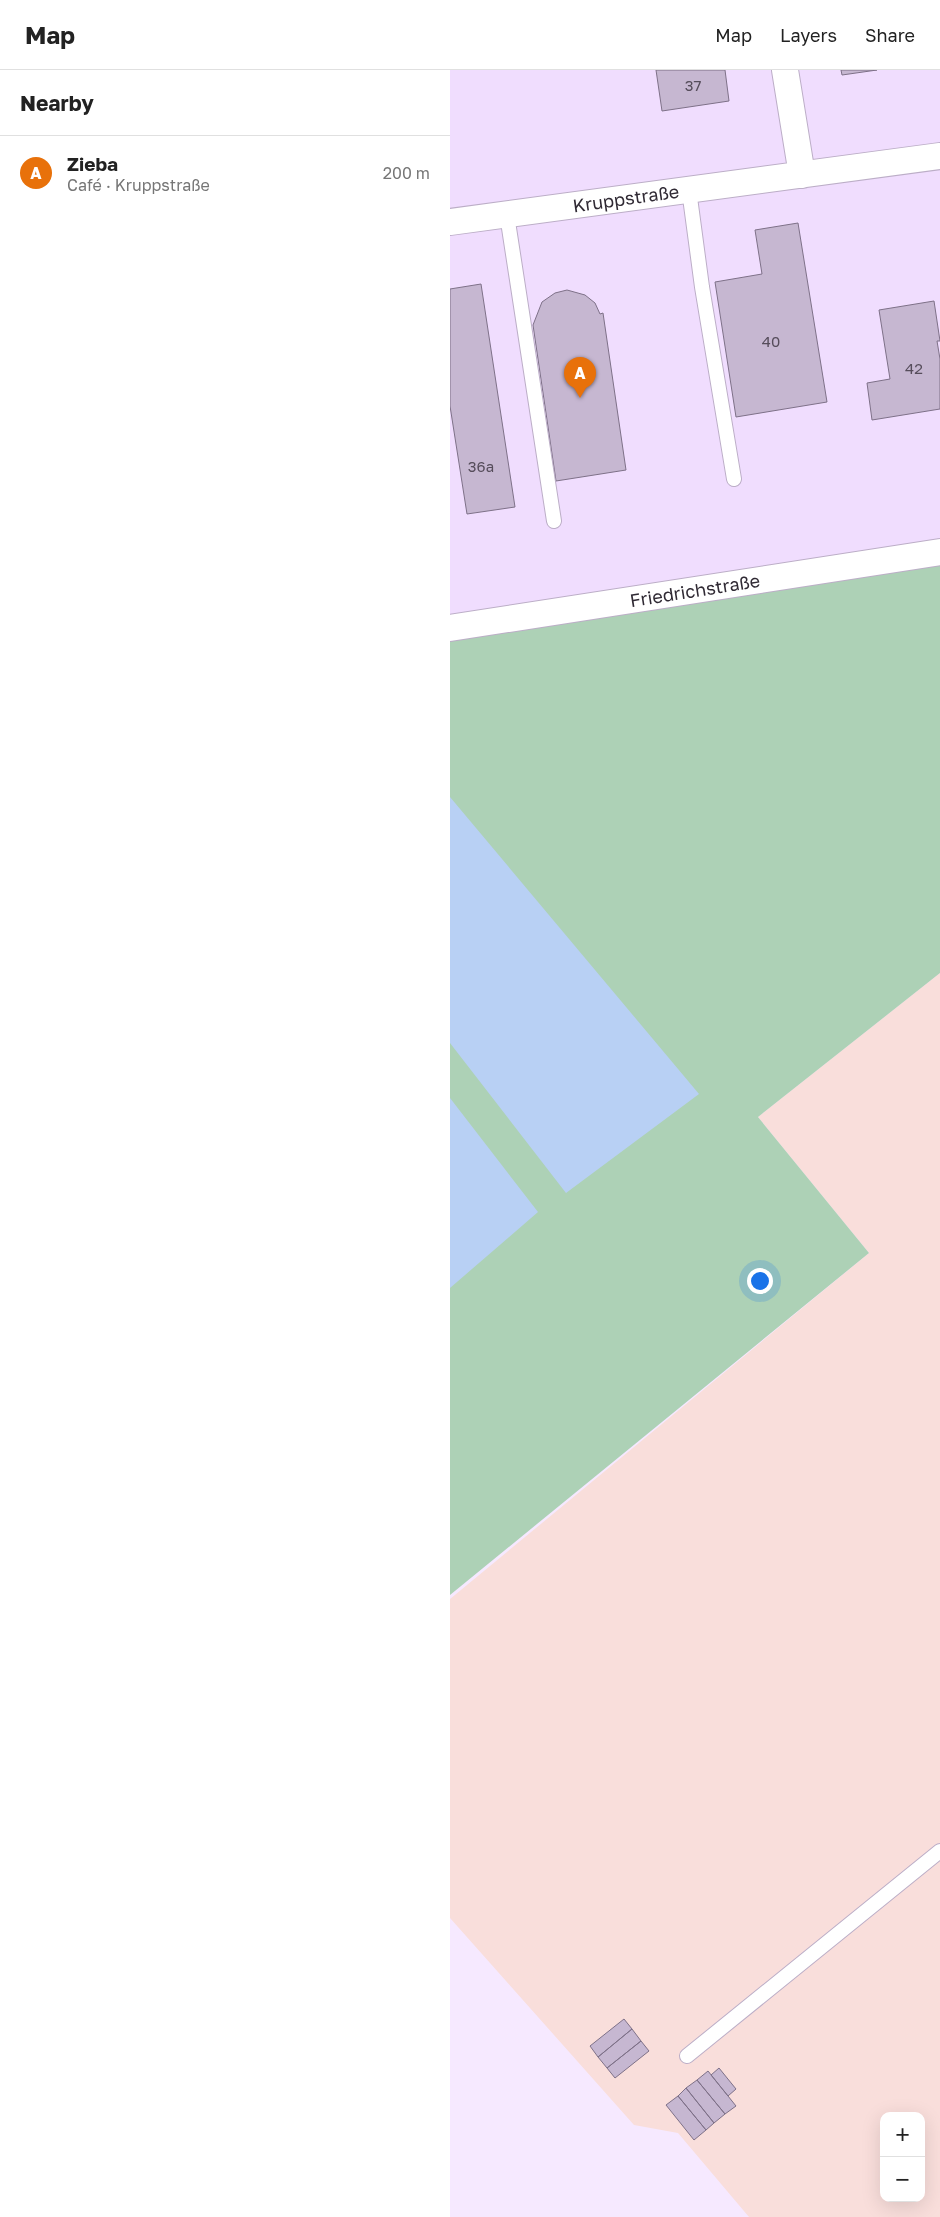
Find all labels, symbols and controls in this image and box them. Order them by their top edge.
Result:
text: Map [25,20,75,49]
text: Map [715,24,752,46]
text: Layers [780,24,837,46]
text: Share [865,24,915,46]
house number: 37 [685,76,701,94]
text: Nearby [20,90,94,116]
text: Zieba [67,152,118,175]
text: A [30,163,42,183]
text: 200 m [383,163,430,183]
text: Café · Kruppstraße [67,175,210,195]
street label: Kruppstraße [571,180,680,216]
house number: 40 [762,332,780,350]
pin: A [564,357,596,398]
house number: 42 [905,359,923,377]
house number: 36a [468,457,494,475]
street label: Friedrichstraße [628,569,761,611]
your location [747,1268,773,1294]
map controls [880,2112,925,2202]
button: + [880,2112,925,2157]
button: − [880,2157,925,2202]

